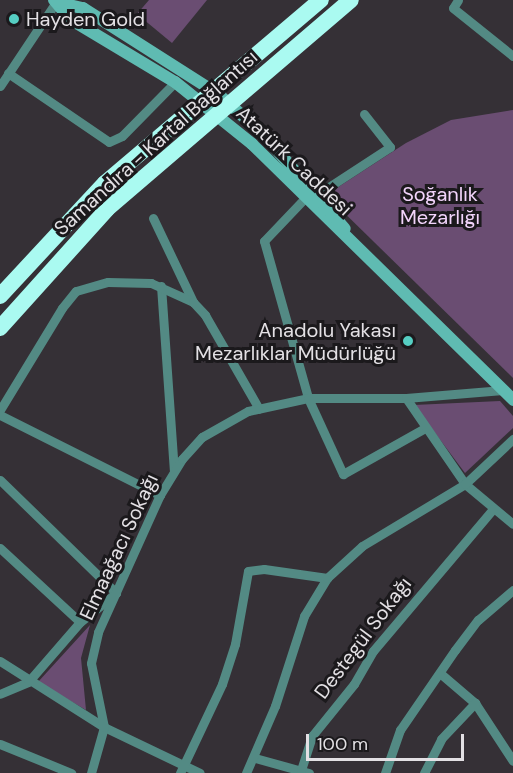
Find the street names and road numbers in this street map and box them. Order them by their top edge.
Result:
street label: Samandıra - Kartal Bağlantısı [49,45,263,241]
street label: Atatürk Caddesi [231,101,357,221]
street label: Elmaağacı Sokağı [75,470,163,624]
street label: Destegül Sokağı [310,573,416,703]

